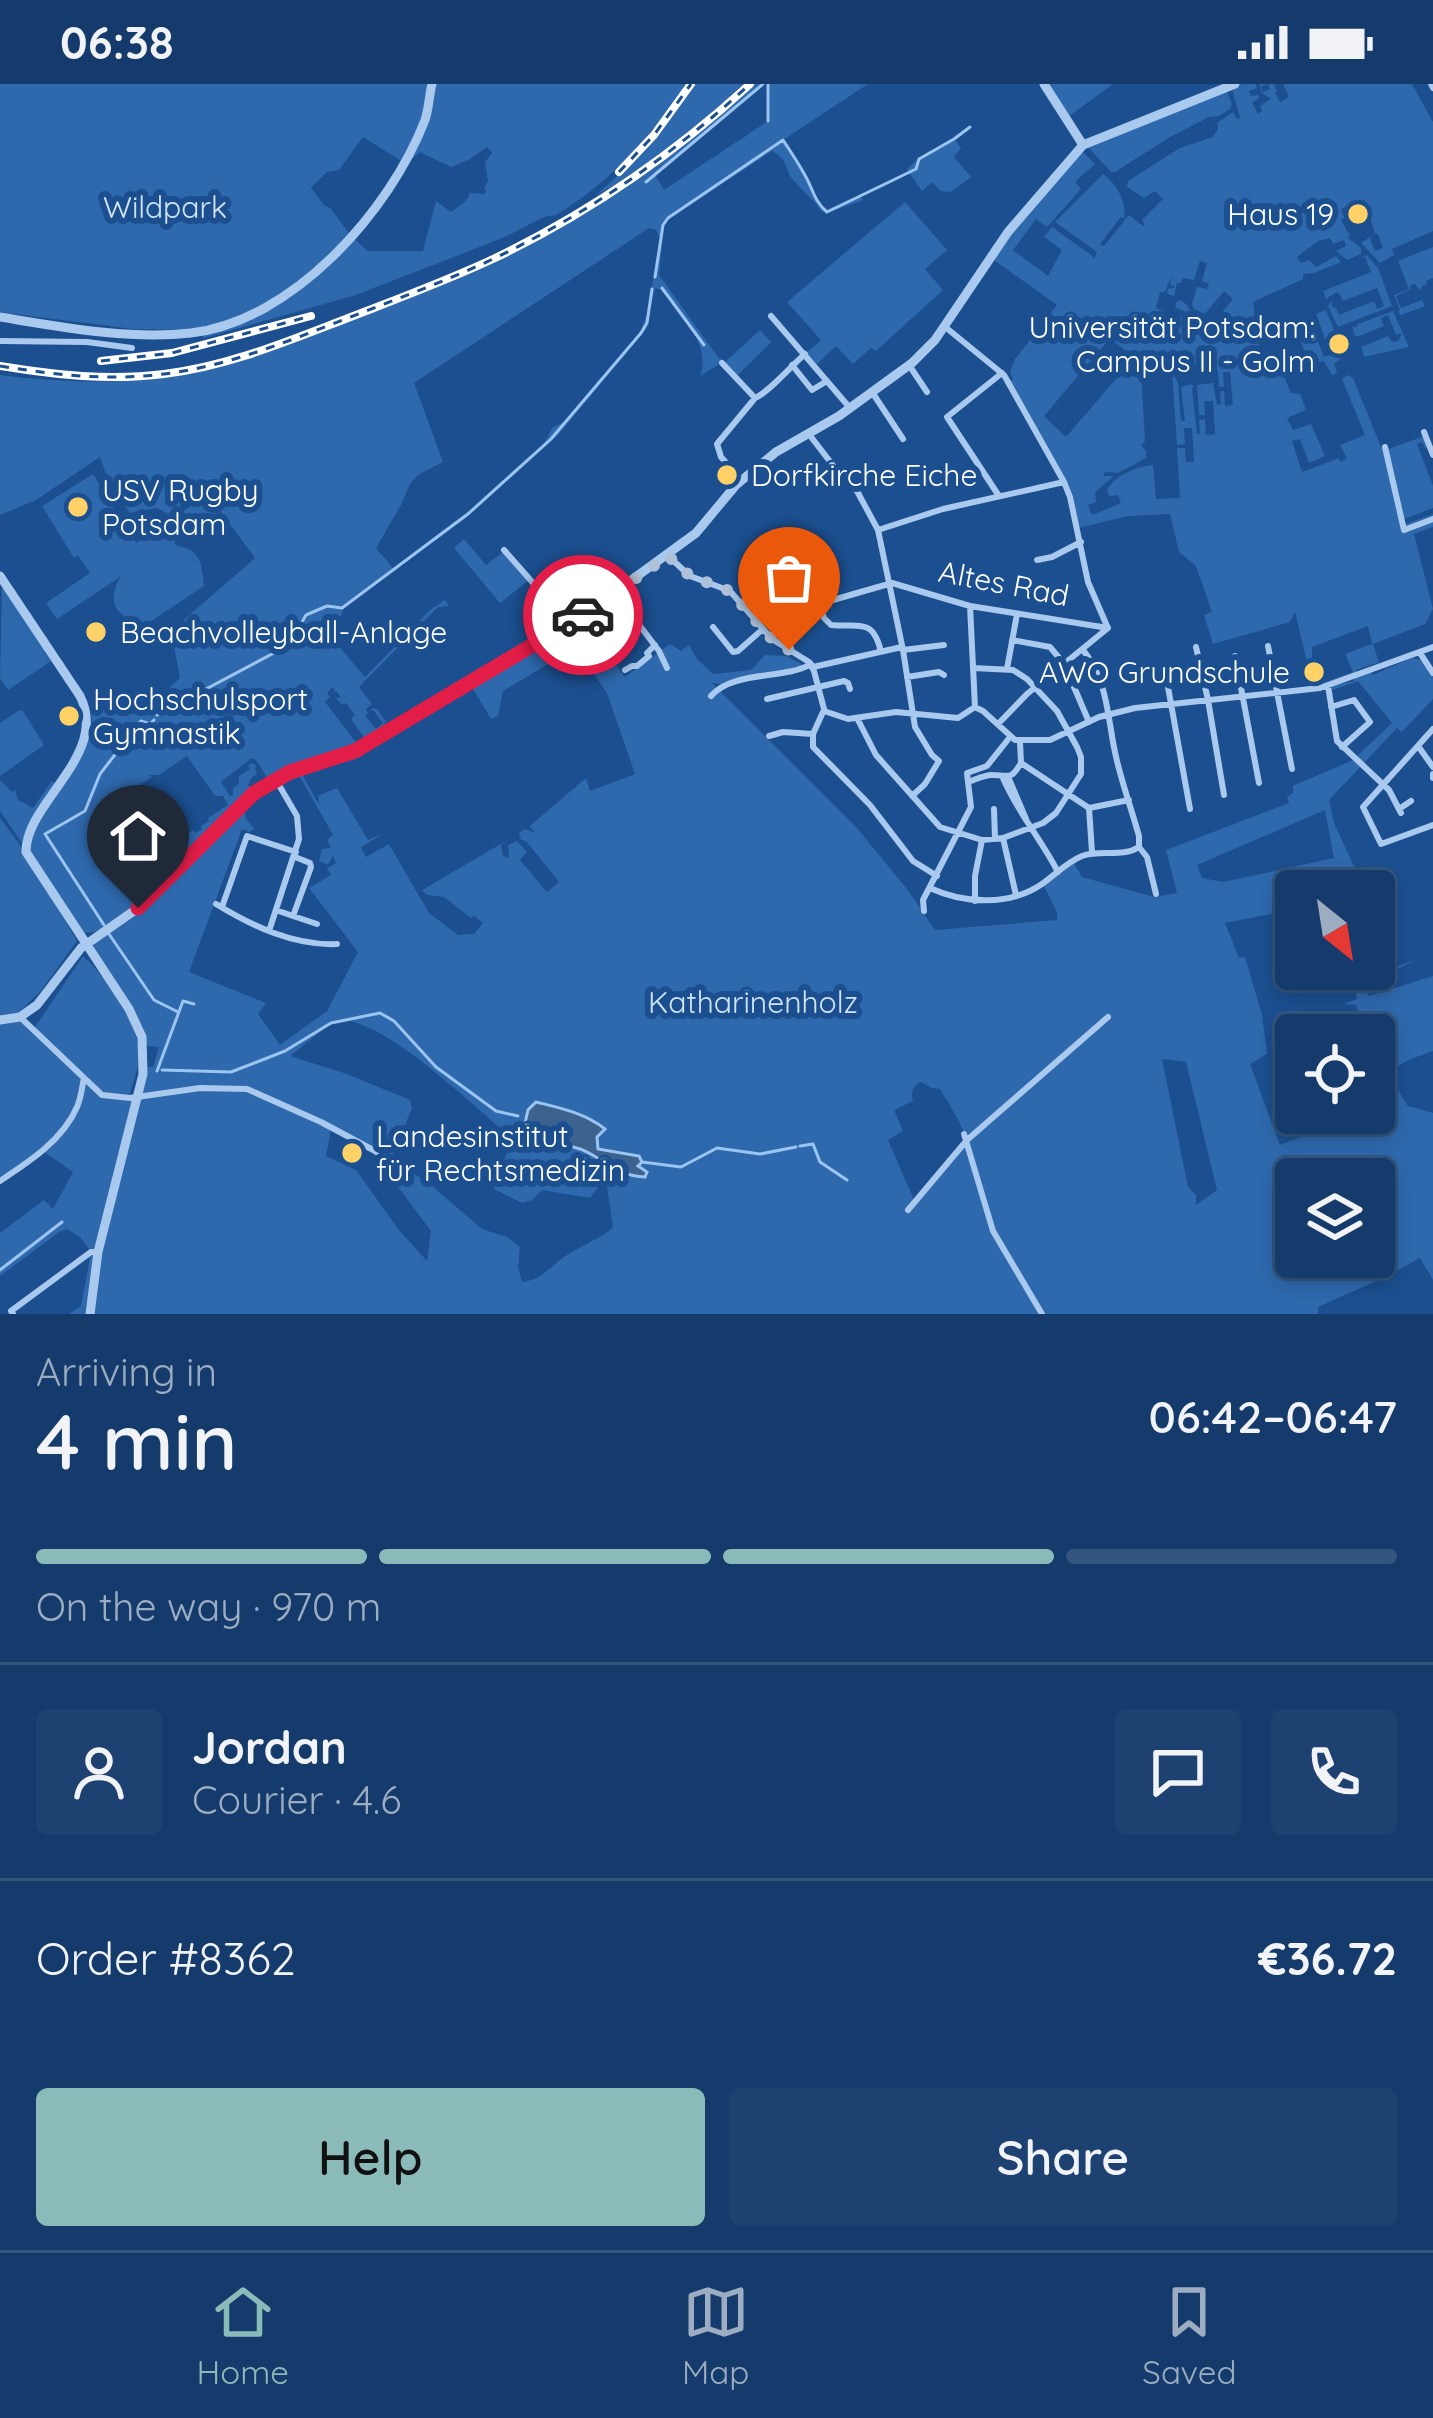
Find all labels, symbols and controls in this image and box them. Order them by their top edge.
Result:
text: 06:38 [60,14,174,70]
park label: Wildpark [103,188,227,226]
place label: Haus 19 [1227,195,1334,233]
marker: Haus 19 [1345,201,1371,227]
place label: Universität Potsdam: Campus II - Golm [1029,308,1315,380]
marker: Universität Potsdam: Campus II - Golm [1326,331,1352,357]
place label: Dorfkirche Eiche [751,456,977,494]
marker: Dorfkirche Eiche [714,462,740,488]
place label: USV Rugby Potsdam [102,471,259,543]
marker: USV Rugby Potsdam [65,494,91,520]
pin [738,527,840,650]
icon: bag [756,545,822,611]
street label: Altes Rad [936,552,1072,614]
courier [523,555,643,675]
icon: car [550,582,616,648]
place label: Beachvolleyball-Anlage [120,613,447,651]
marker: Beachvolleyball-Anlage [83,619,109,645]
place label: AWO Grundschule [1039,653,1290,691]
marker: AWO Grundschule [1301,659,1327,685]
place label: Hochschulsport Gymnastik [93,680,308,752]
marker: Hochschulsport Gymnastik [56,703,82,729]
pin [87,785,189,908]
icon: home [105,803,171,869]
north arrow [1275,870,1395,990]
map controls [1275,870,1395,1278]
park label: Katharinenholz [648,983,858,1021]
button: locate [1275,1014,1395,1134]
place label: Landesinstitut für Rechtsmedizin [376,1117,625,1189]
marker: Landesinstitut für Rechtsmedizin [339,1140,365,1166]
button: layers [1275,1158,1395,1278]
text: Arriving in [36,1347,217,1396]
text: 06:42–06:47 [1149,1388,1397,1444]
text: 4 min [36,1392,238,1490]
text: On the way · 970 m [36,1582,381,1631]
button: person [36,1709,162,1835]
button: chat [1115,1709,1241,1835]
button: phone [1271,1709,1397,1835]
text: Jordan [192,1719,347,1775]
text: Courier · 4.6 [192,1775,401,1824]
text: Order #8362 [36,1930,296,1986]
text: €36.72 [1258,1930,1397,1986]
button: Help [36,2088,705,2226]
button: Share [729,2088,1397,2226]
tab: Home [197,2279,289,2392]
tab: Map [682,2279,749,2392]
tab: Saved [1142,2279,1236,2392]

